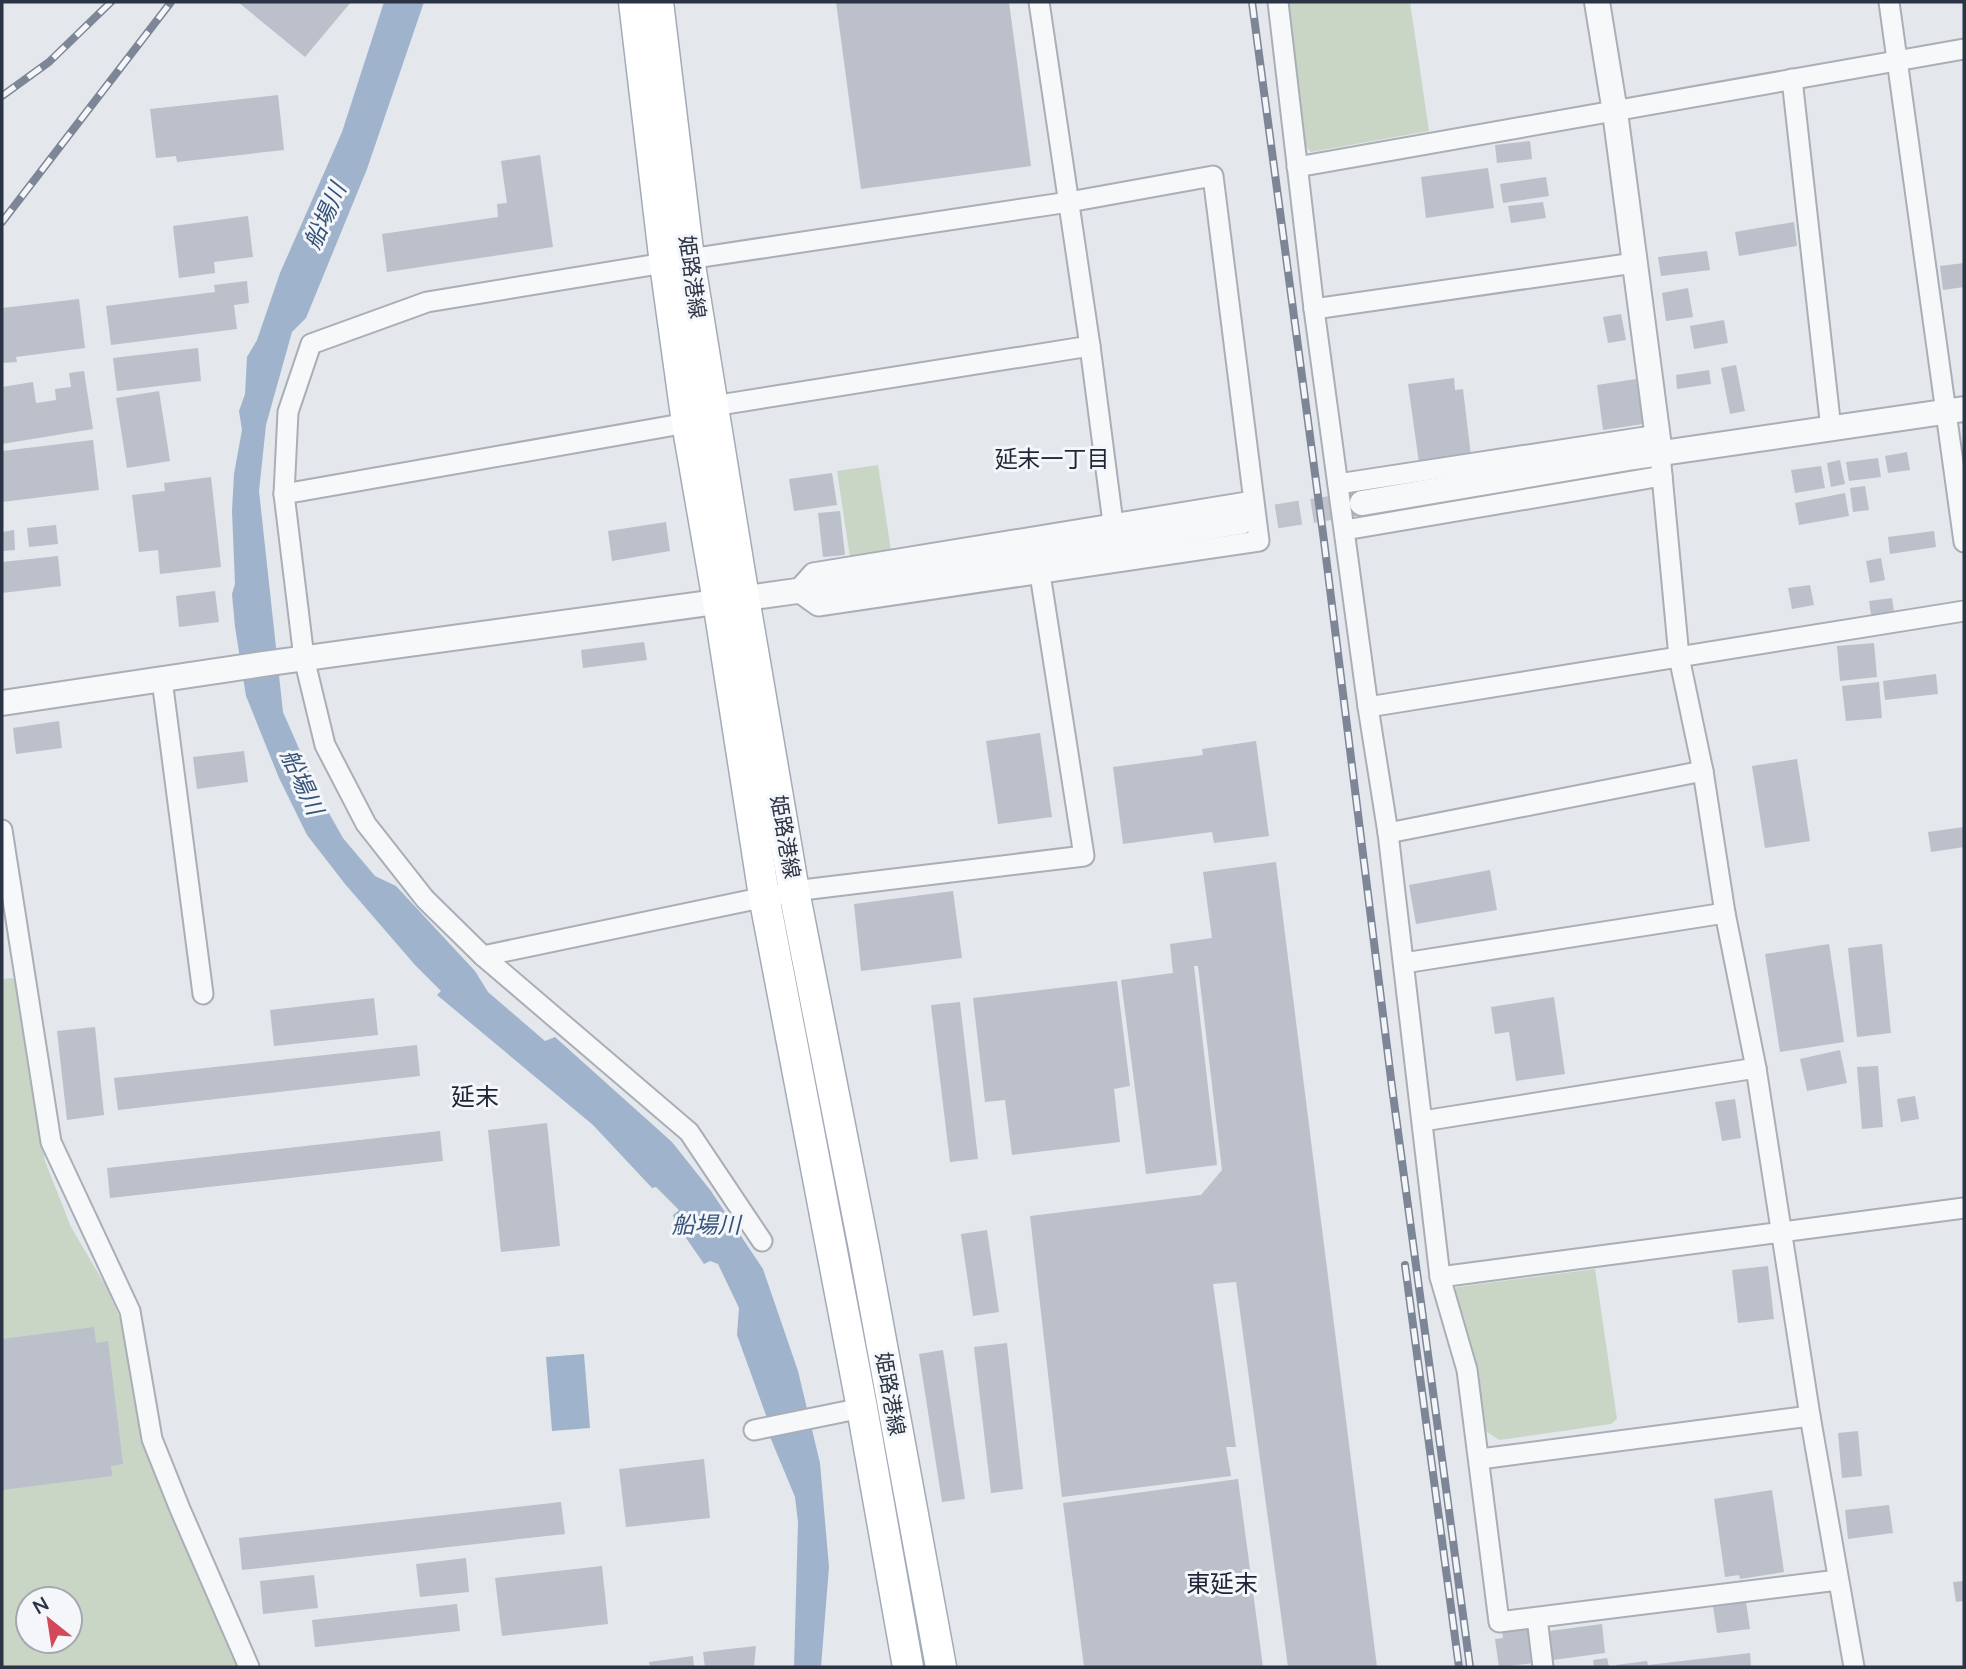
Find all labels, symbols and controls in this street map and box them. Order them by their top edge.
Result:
water label: 船場川 [297,176,352,253]
street label: 姫路港線 [675,233,712,320]
district label: 延末一丁目 [995,444,1110,472]
water label: 船場川 [276,744,331,821]
street label: 姫路港線 [767,793,806,880]
district label: 延末 [451,1081,499,1110]
water label: 船場川 [672,1210,744,1238]
street label: 姫路港線 [872,1350,911,1437]
district label: 東延末 [1186,1568,1258,1597]
north arrow [14,1585,84,1655]
text: N [28,1591,52,1618]

